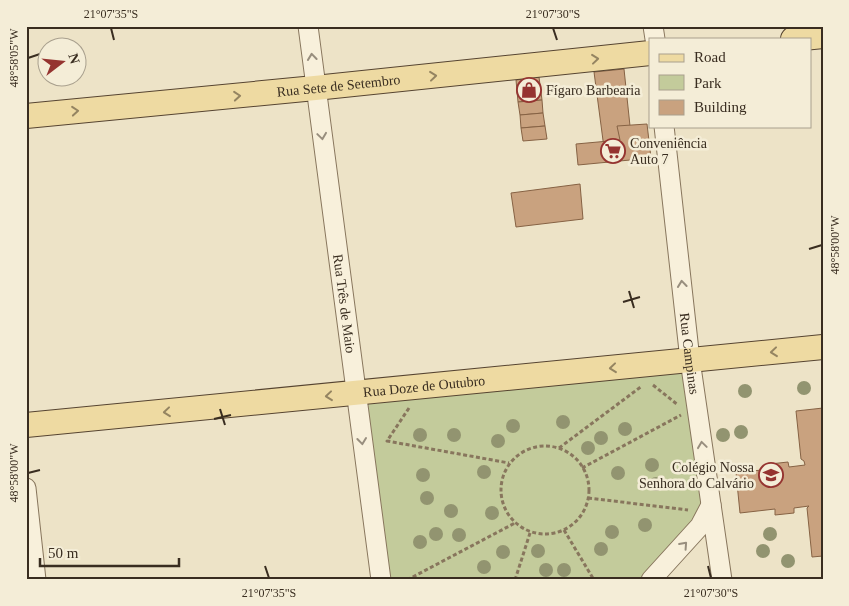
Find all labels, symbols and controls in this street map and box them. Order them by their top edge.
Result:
text: 21°07'35"S [84,7,138,21]
text: 21°07'30"S [526,7,580,21]
text: 48°58'05"W [7,28,21,88]
north arrow [38,38,88,88]
legend [649,38,812,128]
text: Road [694,49,726,65]
text: N [65,52,83,65]
one-way arrow [307,53,318,61]
one-way arrow [591,54,599,65]
one-way arrow [429,71,437,82]
street label: Rua Sete de Setembro [276,72,401,100]
text: Park [694,75,722,91]
shop icon: Fígaro Barbearia [516,77,542,103]
place label: Fígaro Barbearia [546,83,641,98]
one-way arrow [233,91,241,102]
text: Building [694,99,747,115]
one-way arrow [71,106,79,117]
one-way arrow [316,133,327,141]
place label: Conveniência Auto 7 [630,136,708,167]
supermarket icon: Conveniência Auto 7 [600,138,626,164]
text: 48°58'00"W [828,215,842,275]
street label: Rua Três de Maio [330,253,358,354]
one-way arrow [677,279,688,287]
street label: Rua Campinas [677,312,702,395]
one-way arrow [770,346,778,357]
one-way arrow [608,362,616,373]
street label: Rua Doze de Outubro [362,373,486,400]
one-way arrow [325,390,333,401]
one-way arrow [163,406,171,417]
one-way arrow [357,437,367,446]
one-way arrow [698,441,708,449]
text: 48°58'00"W [7,443,21,503]
place label: Colégio Nossa Senhora do Calvário [639,460,755,491]
school or university icon: Colégio Nossa Senhora do Calvário [758,462,784,488]
scale bar [40,536,179,568]
one-way arrow [678,541,687,550]
text: 50 m [48,545,79,561]
text: 21°07'35"S [242,586,296,600]
text: 21°07'30"S [684,586,738,600]

